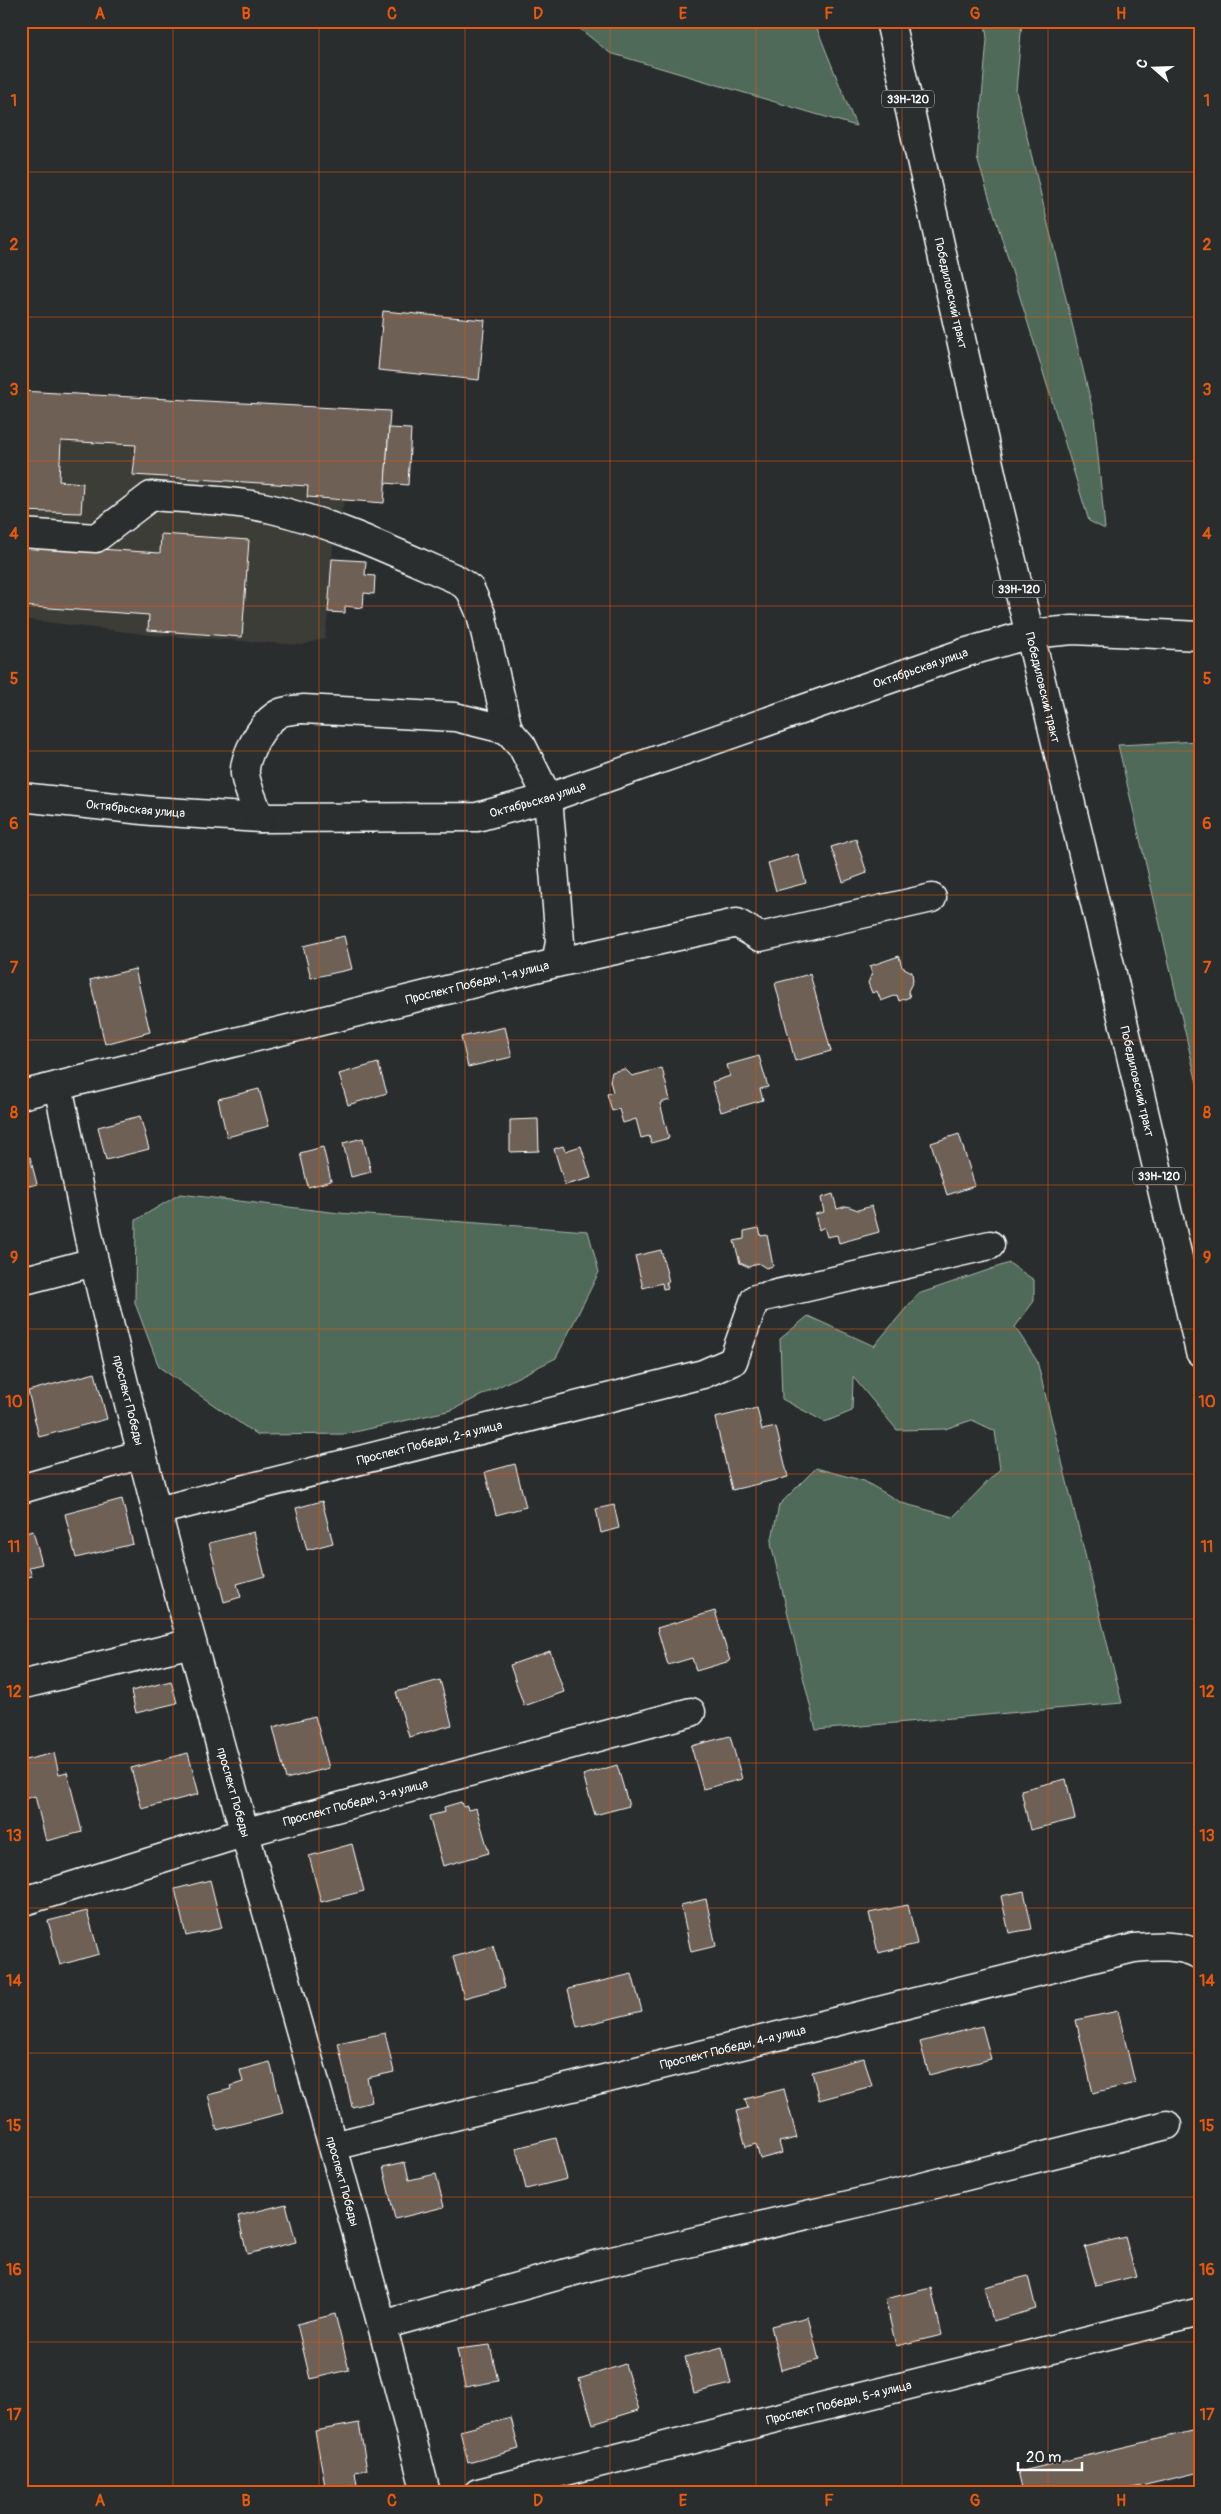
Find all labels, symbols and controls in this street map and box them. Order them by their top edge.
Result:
text: A [95,4,106,24]
text: B [241,4,251,24]
text: C [387,4,397,24]
text: D [533,4,543,24]
text: E [679,4,688,24]
text: F [824,4,834,24]
text: G [970,4,981,24]
text: H [1116,4,1126,24]
north arrow [1128,42,1178,92]
text: С [1133,56,1152,71]
road number: 33Н-120 [882,90,934,108]
text: 1 [11,91,17,111]
text: 1 [1204,91,1210,111]
text: 2 [10,235,19,255]
text: 2 [1203,235,1212,255]
street label: Победиловский тракт [931,237,970,350]
text: 3 [10,380,19,400]
text: 3 [1203,380,1212,400]
text: 4 [9,524,19,544]
text: 4 [1202,524,1212,544]
road number: 33Н-120 [993,580,1045,598]
street label: Победиловский тракт [1022,631,1063,745]
street label: Октябрьская улица [871,645,970,692]
text: 5 [10,669,19,689]
text: 5 [1203,669,1212,689]
street label: Октябрьская улица [488,778,588,821]
street label: Октябрьская улица [85,797,186,821]
text: 6 [9,814,19,834]
text: 6 [1202,814,1212,834]
text: 7 [10,958,19,978]
street label: Проспект Победы, 1-я улица [404,958,551,1008]
text: 7 [1203,958,1212,978]
street label: Победиловский тракт [1116,1025,1157,1139]
text: 8 [10,1103,18,1123]
text: 8 [1203,1103,1211,1123]
road number: 33Н-120 [1133,1168,1185,1184]
text: 9 [10,1248,18,1268]
text: 9 [1203,1248,1211,1268]
street label: проспект Победы [109,1354,146,1447]
text: 10 [5,1392,23,1412]
text: 10 [1198,1392,1216,1412]
street label: Проспект Победы, 2-я улица [355,1418,504,1469]
text: 11 [8,1537,20,1557]
text: 11 [1201,1537,1213,1557]
text: 12 [6,1682,22,1702]
text: 12 [1199,1682,1215,1702]
street label: проспект Победы [213,1746,253,1839]
street label: Проспект Победы, 3-я улица [282,1776,430,1830]
text: 13 [6,1826,22,1846]
text: 13 [1199,1826,1215,1846]
text: 14 [6,1971,22,1991]
text: 14 [1199,1971,1215,1991]
street label: Проспект Победы, 4-я улица [659,2022,808,2073]
text: 15 [7,2116,22,2136]
text: 15 [1200,2116,1215,2136]
street label: проспект Победы [322,2135,362,2228]
text: 16 [6,2260,22,2280]
text: 16 [1199,2260,1215,2280]
street label: Проспект Победы, 5-я улица [765,2378,914,2428]
text: 17 [7,2405,22,2425]
text: 17 [1200,2405,1215,2425]
scale bar [1018,2439,1082,2471]
text: 20 m [1026,2448,1061,2467]
text: A [95,2491,106,2511]
text: B [241,2491,251,2511]
text: C [387,2491,397,2511]
text: D [533,2491,543,2511]
text: E [679,2491,688,2511]
text: F [824,2491,834,2511]
text: G [970,2491,981,2511]
text: H [1116,2491,1126,2511]

